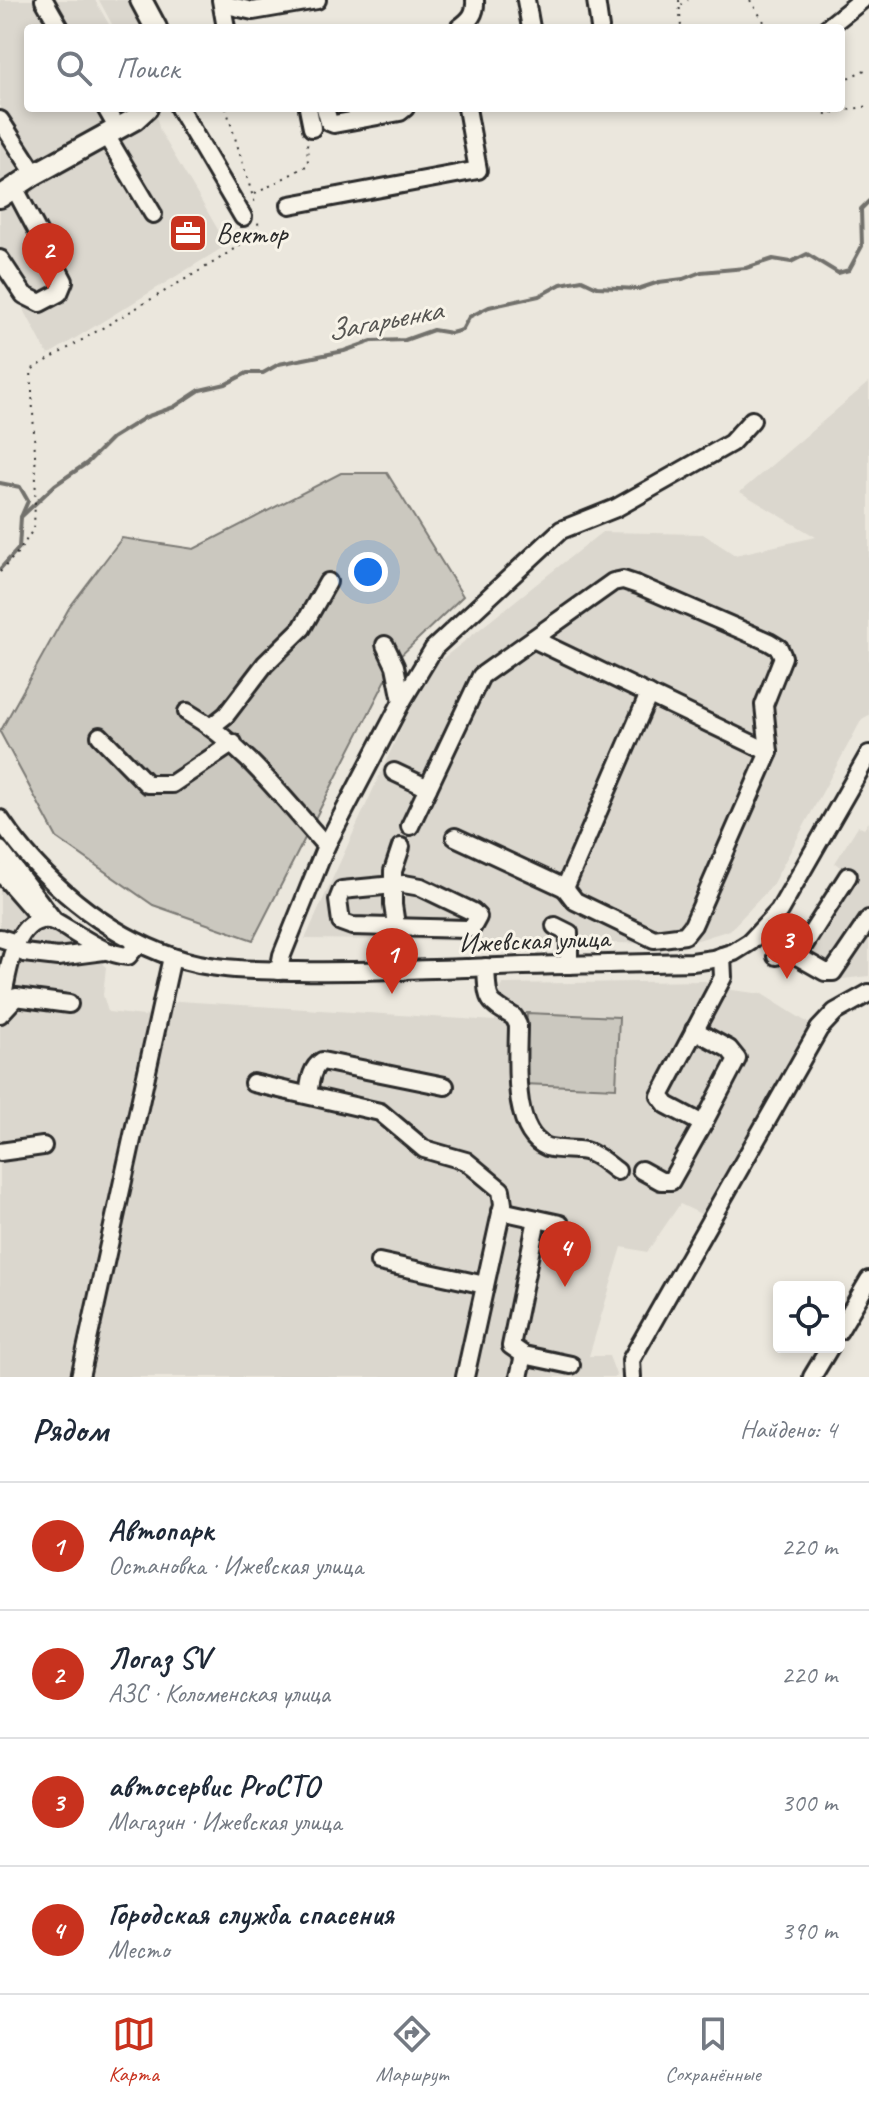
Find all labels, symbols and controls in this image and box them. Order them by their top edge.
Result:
search box [24,24,845,112]
icon: search [52,46,96,90]
text: Поиск [116,49,179,87]
office icon: Вектор [167,212,209,254]
place label: Вектор [216,216,290,251]
pin: 2 [22,223,74,289]
water label: Загарьенка [323,290,448,350]
your location [348,552,388,592]
pin: 3 [761,913,813,979]
street label: Ижевская улица [458,920,613,960]
pin: 1 [366,928,418,994]
pin: 4 [539,1221,591,1287]
map controls [773,1281,845,1353]
button: locate [773,1281,845,1353]
text: Рядом [32,1408,108,1451]
text: Найдено: 4 [740,1413,837,1446]
text: Автопарк [108,1511,213,1549]
text: 1 [52,1530,64,1563]
text: 220 m [781,1530,837,1563]
text: Остановка · Ижевская улица [108,1549,363,1582]
text: Логаз SV [108,1639,209,1677]
text: 2 [52,1658,64,1691]
text: 220 m [781,1658,837,1691]
text: АЗС · Коломенская улица [108,1677,330,1710]
text: автосервис ProСТО [108,1767,319,1805]
text: 3 [52,1786,64,1819]
text: 300 m [781,1786,837,1819]
text: Магазин · Ижевская улица [108,1805,341,1838]
text: Городская служба спасения [108,1895,394,1933]
text: 4 [52,1914,64,1947]
text: 390 m [781,1914,837,1947]
text: Место [108,1933,170,1966]
tab: Карта [108,2012,159,2088]
tab: Маршрут [376,2012,448,2088]
tab: Сохранённые [665,2012,761,2088]

